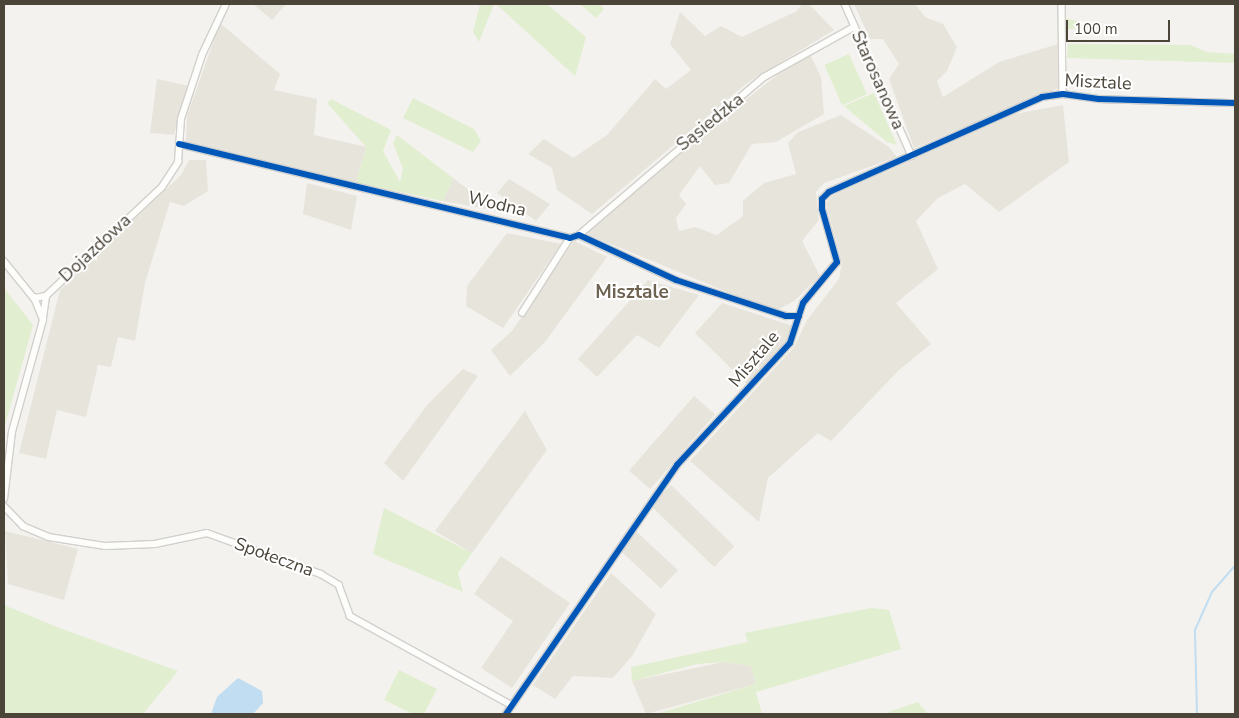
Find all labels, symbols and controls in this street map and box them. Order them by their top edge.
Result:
scale bar [1069,10,1173,42]
text: 100 m [1074,19,1118,39]
street label: Starosanowa [847,27,909,133]
street label: Misztale [1064,69,1132,95]
street label: Sąsiedzka [672,88,748,156]
street label: Wodna [466,187,528,221]
street label: Dojazdowa [55,209,135,287]
district label: Misztale [595,282,669,304]
street label: Misztale [724,326,784,392]
street label: Społeczna [231,533,317,581]

